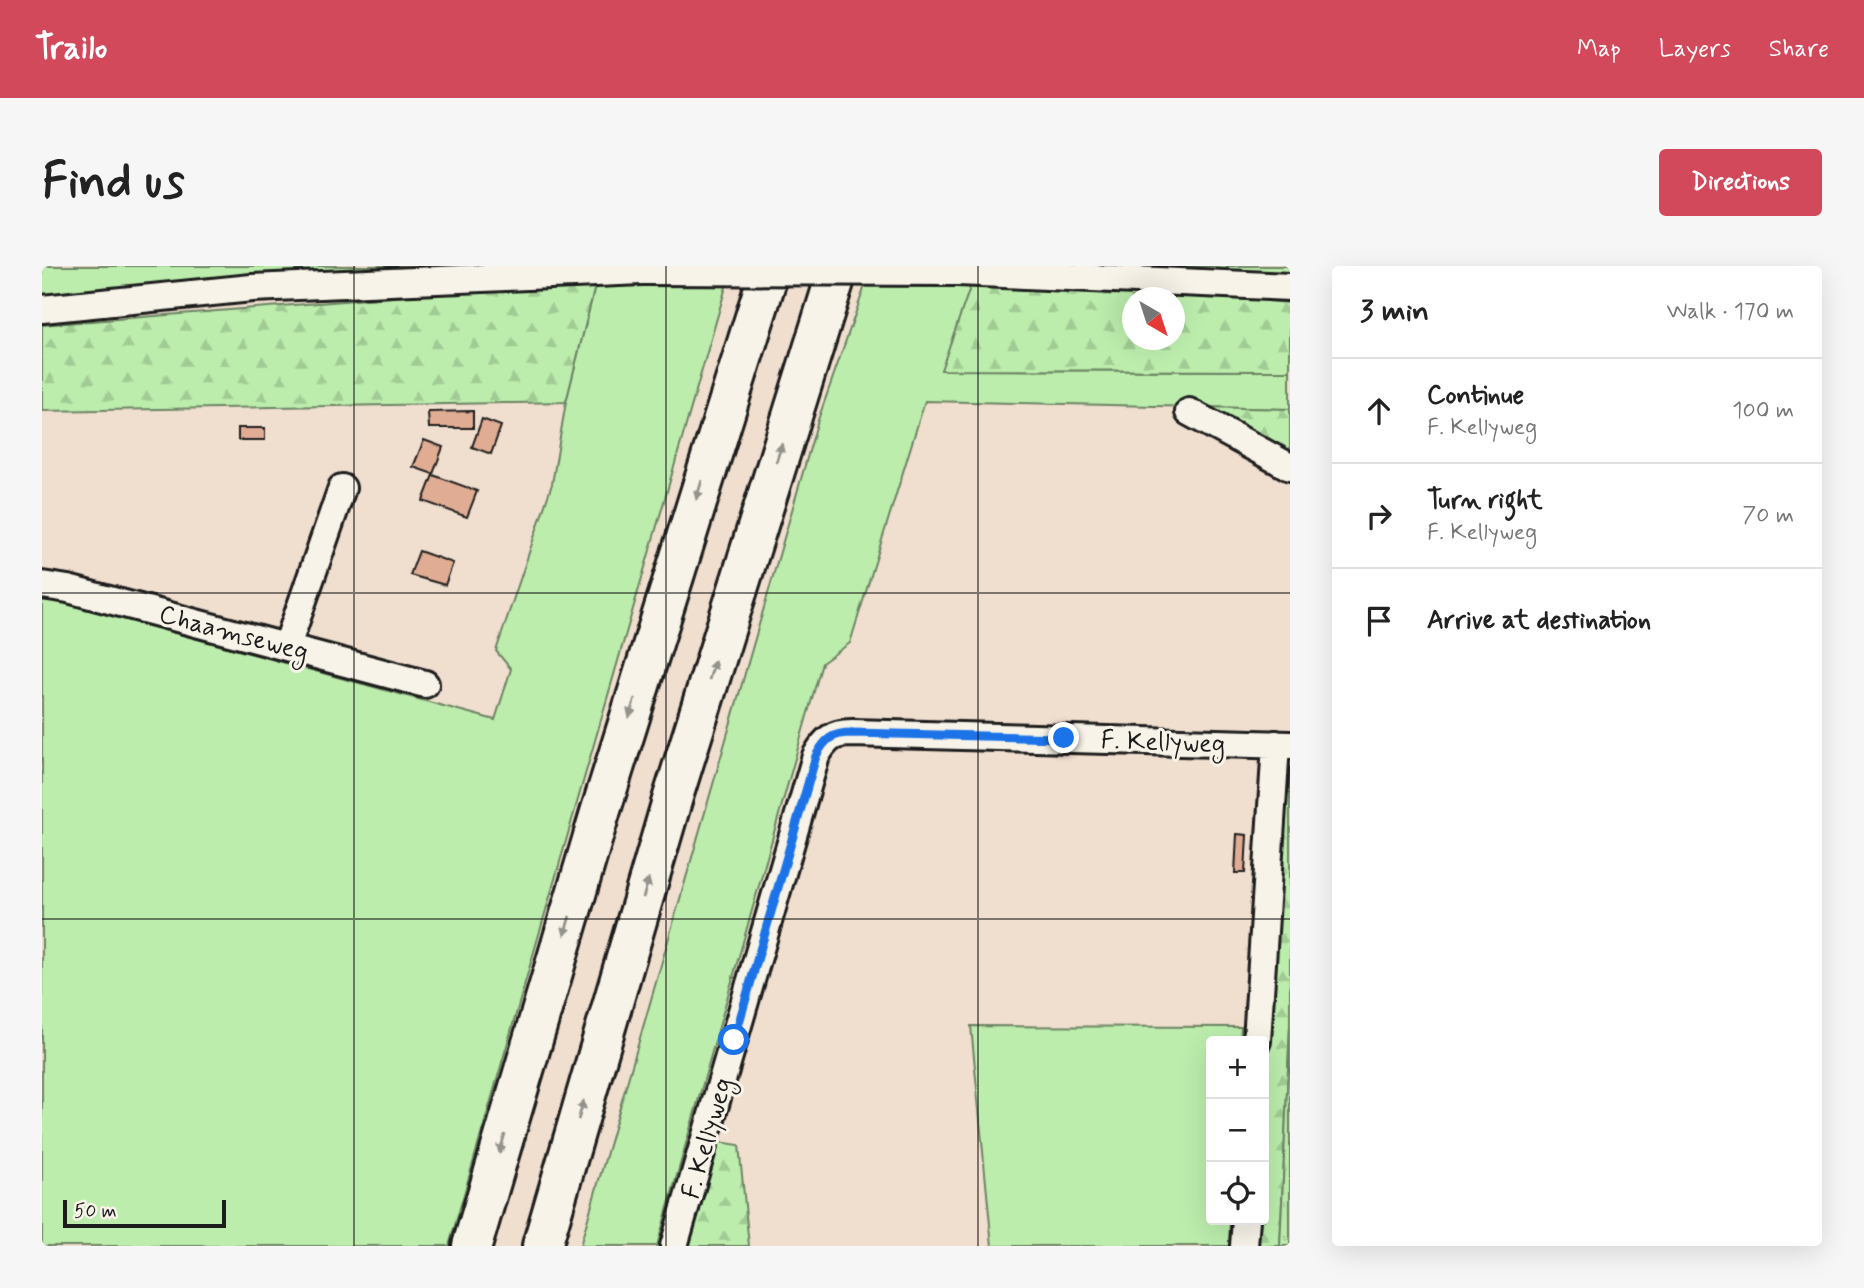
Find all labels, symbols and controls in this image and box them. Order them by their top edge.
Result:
text: Trailo [35,27,107,71]
text: Map [1577,34,1621,65]
text: Layers [1659,34,1731,65]
text: Share [1769,34,1829,65]
button: Directions [1659,149,1822,216]
text: Find us [42,150,185,215]
north arrow [1122,287,1185,350]
text: 3 min [1360,292,1429,331]
text: Walk · 170 m [1666,297,1794,327]
text: Continue [1427,379,1524,413]
icon: ahead [1360,392,1398,430]
text: 100 m [1732,396,1794,426]
text: F. Kellyweg [1427,413,1537,443]
one-way arrow [774,442,785,463]
one-way arrow [694,480,704,501]
text: Turn right [1427,484,1543,518]
icon: right [1360,497,1398,535]
text: 70 m [1742,501,1794,531]
text: F. Kellyweg [1427,518,1537,548]
street label: Chaamseweg [155,598,312,672]
icon: arrive [1360,602,1398,640]
text: Arrive at destination [1427,604,1651,638]
one-way arrow [707,659,717,680]
one-way arrow [627,697,637,718]
route end [1048,722,1079,753]
street label: F. Kellyweg [1100,724,1226,764]
one-way arrow [641,877,651,898]
one-way arrow [561,915,571,936]
route start [718,1024,749,1055]
map controls [1206,1036,1269,1225]
button: + [1206,1036,1269,1099]
street label: F. Kellyweg [674,1074,743,1204]
one-way arrow [576,1099,586,1120]
button: − [1206,1099,1269,1162]
one-way arrow [497,1133,507,1154]
button: locate [1206,1162,1269,1225]
scale bar [63,1197,226,1229]
text: 50 m [74,1199,117,1224]

